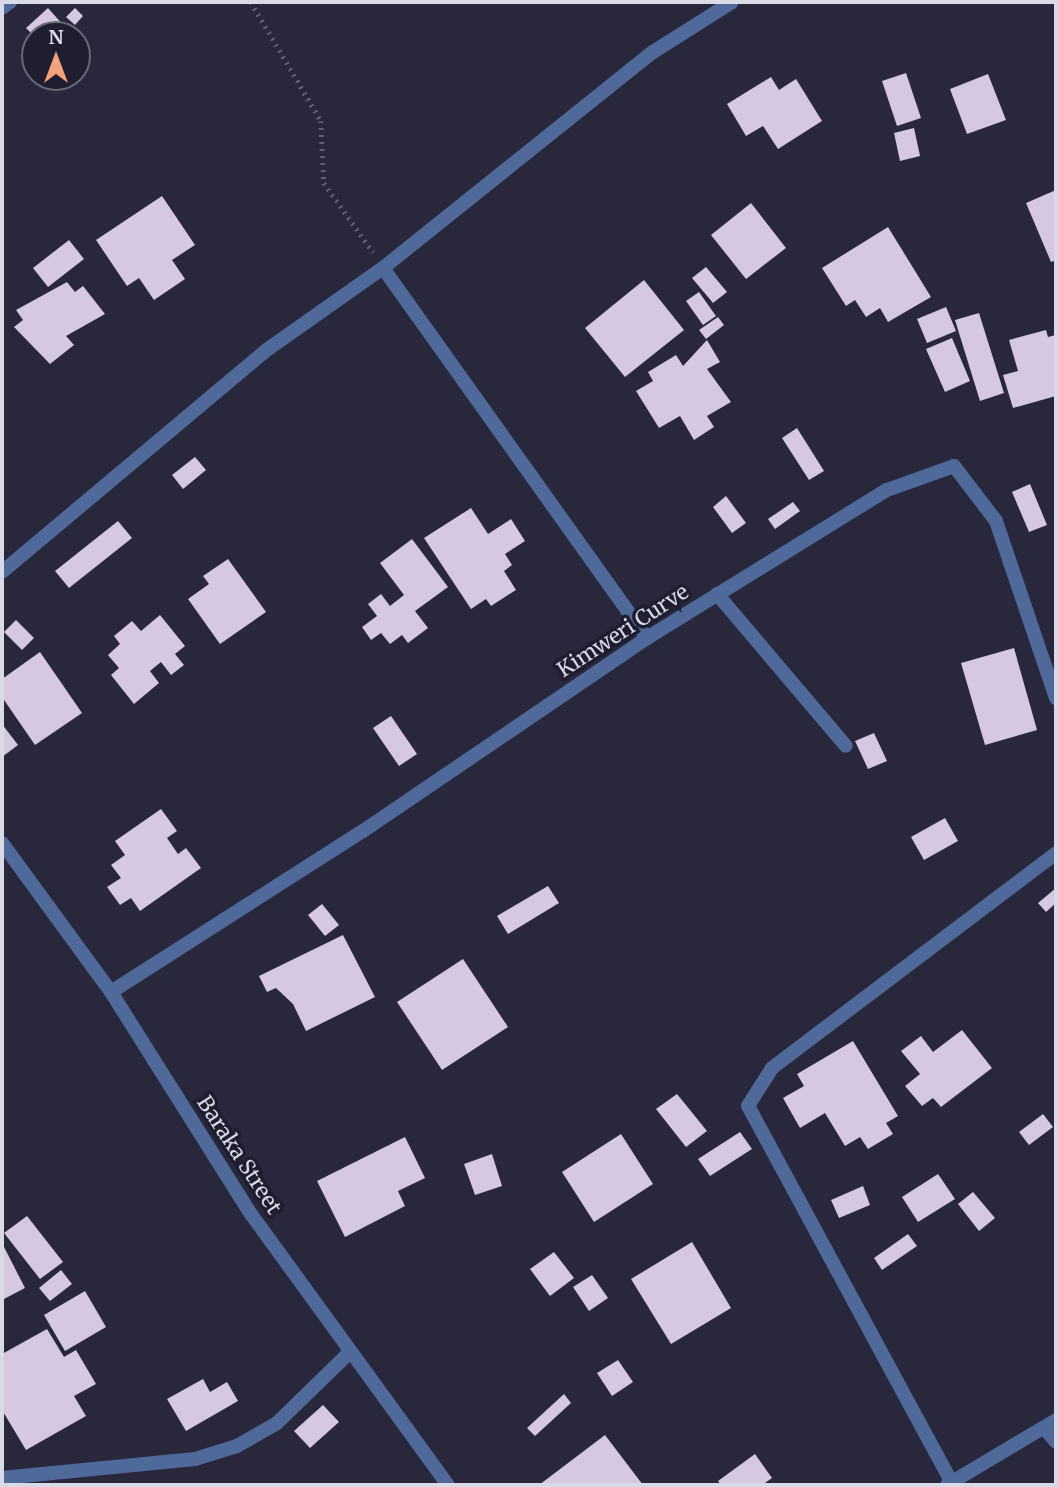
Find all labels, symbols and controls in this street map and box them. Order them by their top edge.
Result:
north arrow [21,21,91,91]
text: N [48,25,64,49]
street label: Kimweri Curve [553,579,693,683]
street label: Baraka Street [191,1091,287,1219]

